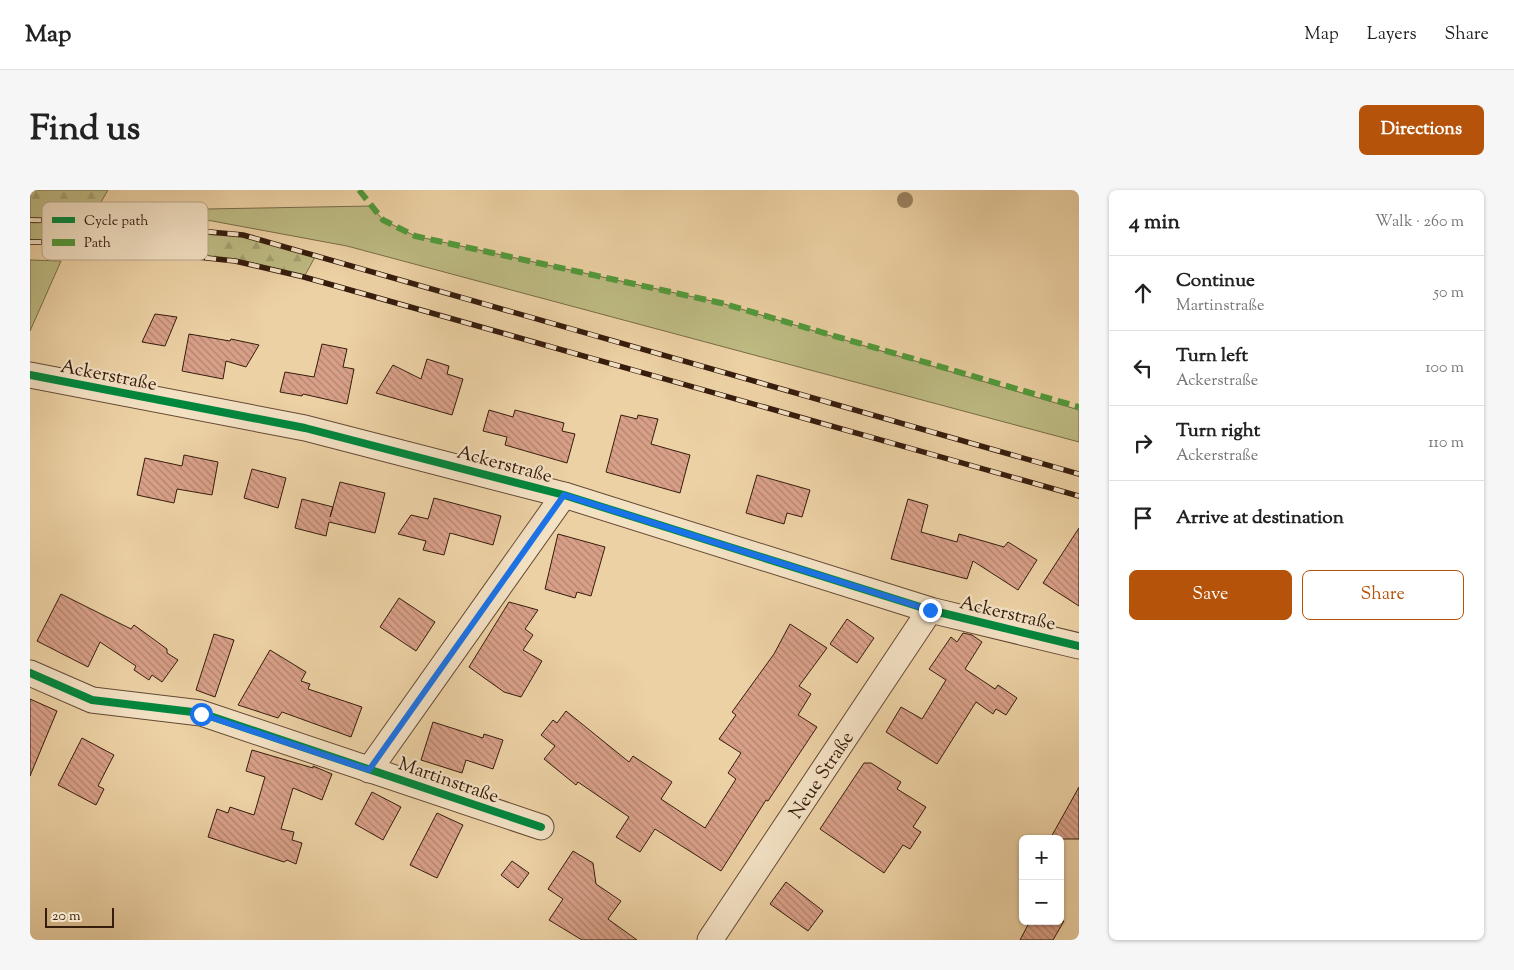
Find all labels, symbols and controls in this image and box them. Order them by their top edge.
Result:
text: Map [25,18,71,52]
text: Map [1304,22,1339,48]
text: Layers [1367,22,1417,48]
text: Share [1445,22,1489,48]
text: Find us [30,105,140,156]
button: Directions [1359,105,1484,155]
legend [42,202,208,260]
text: 4 min [1129,208,1180,238]
text: Walk · 260 m [1375,211,1464,234]
text: Cycle path [84,212,148,232]
text: Path [84,234,111,254]
text: Continue [1176,268,1255,295]
icon: ahead [1129,279,1157,307]
text: 50 m [1433,282,1464,305]
text: Martinstraße [1176,295,1264,318]
text: Turn left [1176,343,1248,370]
street label: Ackerstraße [58,354,159,399]
icon: left [1129,354,1157,382]
text: 100 m [1425,357,1464,380]
text: Ackerstraße [1176,370,1258,393]
text: Turn right [1176,418,1260,445]
icon: right [1129,429,1157,457]
text: 110 m [1428,432,1464,455]
street label: Ackerstraße [454,440,555,491]
text: Ackerstraße [1176,445,1258,468]
icon: arrive [1129,504,1157,532]
text: Arrive at destination [1176,505,1344,532]
button: Save [1129,570,1292,620]
button: Share [1302,570,1464,620]
street label: Ackerstraße [957,590,1058,639]
route end [919,599,942,622]
route start [190,703,213,726]
street label: Neue Straße [783,726,862,825]
street label: Martinstraße [394,752,502,811]
map controls [1019,835,1064,925]
button: + [1019,835,1064,880]
button: − [1019,880,1064,925]
scale bar [45,905,114,928]
text: 20 m [52,907,81,927]

